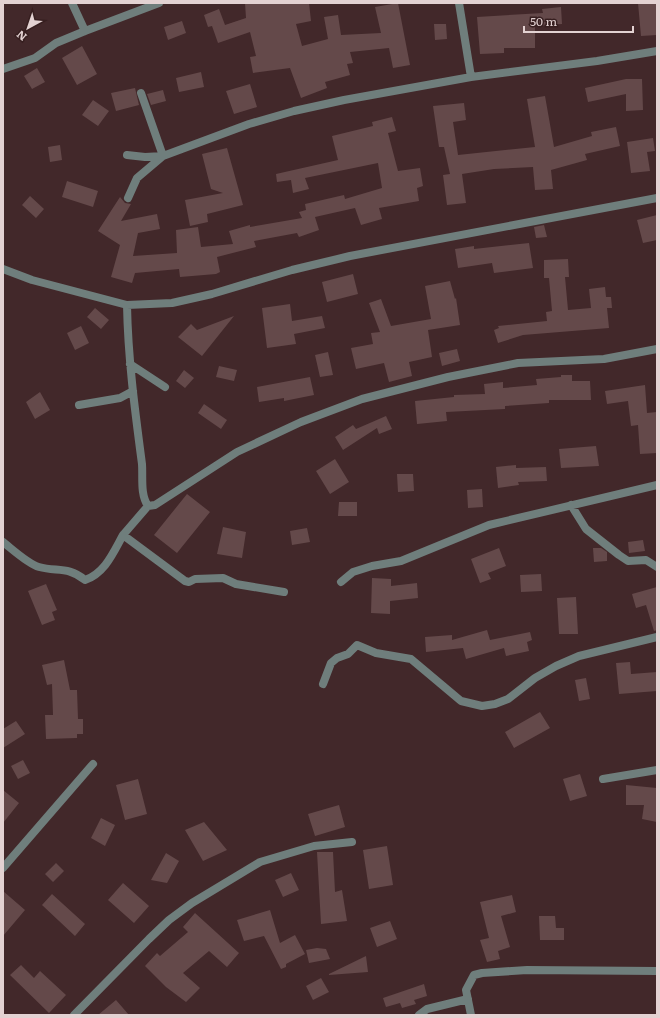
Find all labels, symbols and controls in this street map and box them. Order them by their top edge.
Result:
north arrow [8,8,48,48]
scale bar [524,8,633,34]
text: 50 m [530,12,557,30]
text: N [12,27,30,46]

